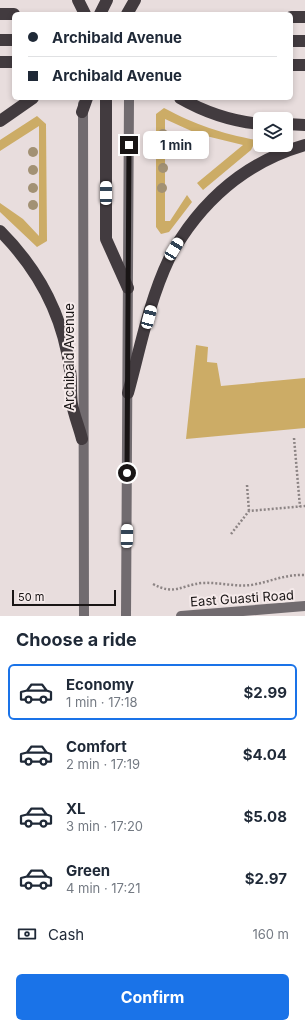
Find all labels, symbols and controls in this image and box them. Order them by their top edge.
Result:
text: Archibald Avenue [52,28,182,47]
text: Archibald Avenue [52,66,182,85]
map controls [253,112,293,152]
button: layers [253,112,293,152]
callout: 1 min [143,131,209,159]
route end [120,136,138,154]
text: 1 min [160,137,192,153]
car [100,181,112,205]
car [163,236,185,262]
street label: Archibald Avenue [61,303,77,411]
car [140,304,158,330]
route start [118,464,136,482]
car [121,524,133,548]
street label: East Guasti Road [190,586,294,610]
scale bar [12,588,116,607]
text: 50 m [18,590,44,604]
text: Choose a ride [16,629,137,650]
icon: car [18,674,54,710]
text: Economy [66,675,134,694]
text: $2.99 [243,683,287,702]
text: 1 min · 17:18 [66,694,138,710]
icon: car [18,736,54,772]
text: Comfort [66,737,127,756]
text: $4.04 [243,745,287,764]
text: 2 min · 17:19 [66,756,140,772]
icon: car [18,798,54,834]
text: XL [66,799,86,818]
text: $5.08 [243,807,287,826]
text: 3 min · 17:20 [66,818,143,834]
icon: car [18,860,54,896]
text: Green [66,861,110,880]
text: $2.97 [245,869,287,888]
text: 4 min · 17:21 [66,880,141,896]
icon: cash [16,923,38,945]
text: Cash [48,925,84,944]
text: 160 m [252,926,289,942]
button: Confirm [16,974,289,1020]

